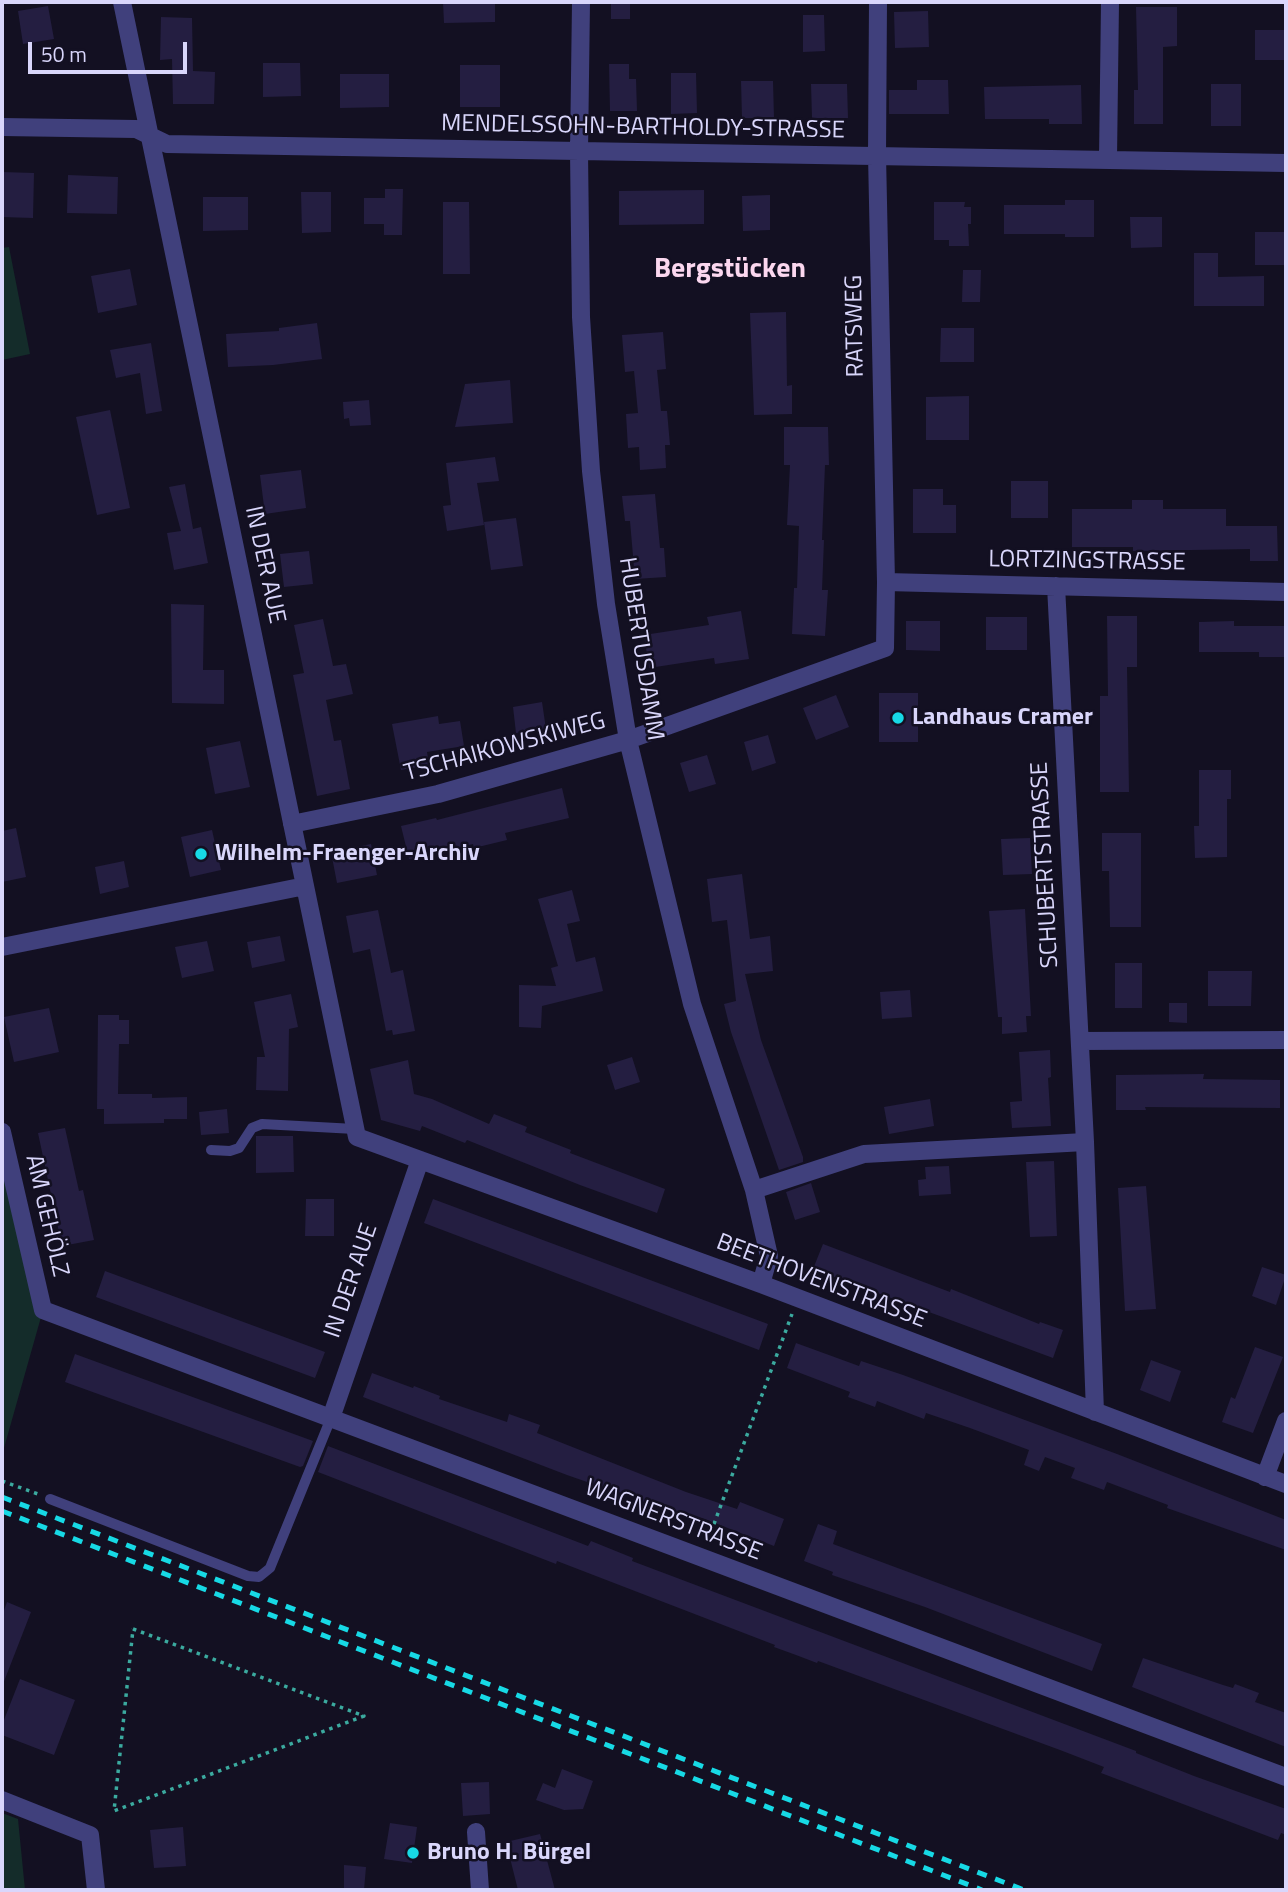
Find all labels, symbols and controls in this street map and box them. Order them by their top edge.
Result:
scale bar [32,28,191,72]
text: 50 m [41,38,87,70]
street label: MENDELSSOHN-BARTHOLDY-STRASSE [441,110,845,146]
district label: Bergstücken [654,253,806,287]
street label: RATSWEG [841,274,871,378]
street label: IN DER AUE [238,504,290,626]
street label: LORTZINGSTRASSE [988,546,1186,578]
street label: HUBERTUSDAMM [611,555,669,743]
place label: Landhaus Cramer [912,704,1093,732]
street label: TSCHAIKOWSKIWEG [401,707,609,789]
marker: Landhaus Cramer [890,710,906,726]
street label: SCHUBERTSTRASSE [1026,761,1066,969]
place label: Wilhelm-Fraenger-Archiv [215,840,480,868]
marker: Wilhelm-Fraenger-Archiv [193,846,209,862]
street label: AM GEHÖLZ [18,1152,74,1280]
street label: IN DER AUE [319,1220,385,1342]
street label: BEETHOVENSTRASSE [712,1229,930,1335]
street label: WAGNERSTRASSE [580,1474,766,1568]
place label: Bruno H. Bürgel [427,1839,591,1867]
marker: Bruno H. Bürgel [405,1845,421,1861]

